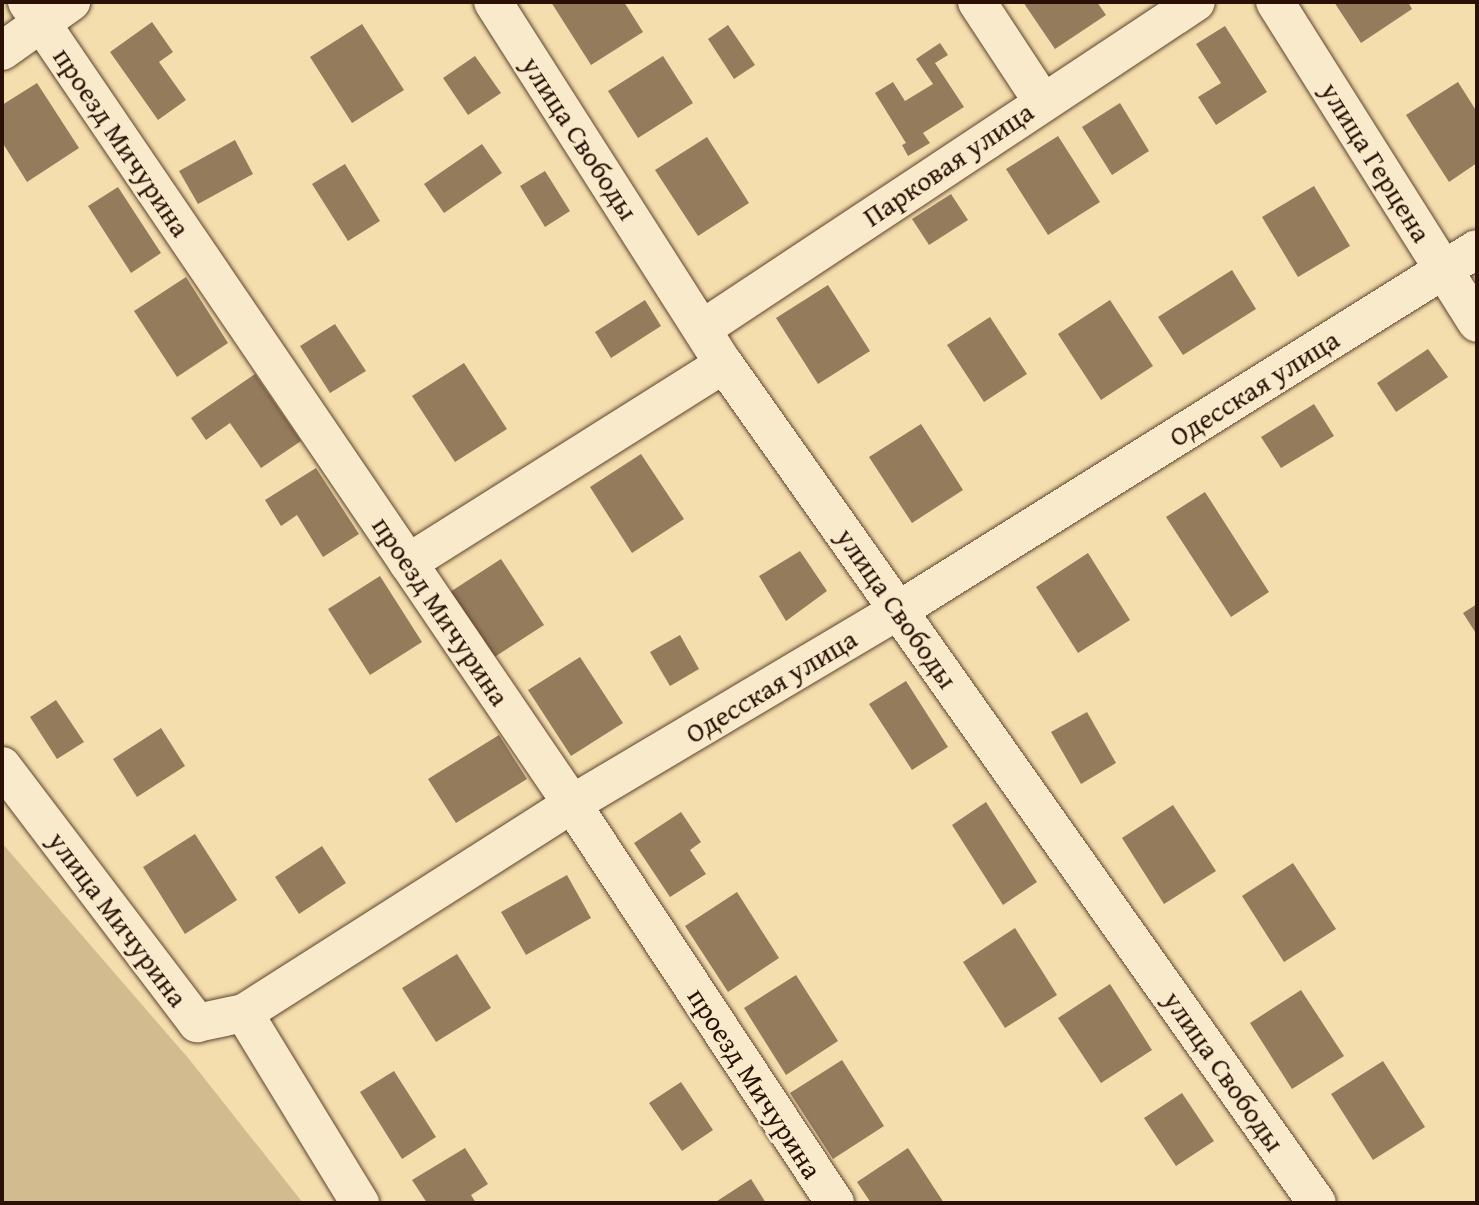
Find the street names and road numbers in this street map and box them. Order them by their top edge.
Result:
street label: проезд Мичурина [46,41,198,243]
street label: улица Свободы [515,50,645,226]
street label: улица Герцена [1313,76,1439,248]
street label: Парковая улица [856,95,1040,233]
street label: Одесская улица [1163,322,1345,454]
street label: проезд Мичурина [365,510,517,712]
street label: улица Свободы [829,521,965,695]
street label: Одесская улица [679,622,863,750]
street label: улица Мичурина [41,825,195,1013]
street label: проезд Мичурина [681,981,829,1185]
street label: улица Свободы [1156,984,1292,1158]

